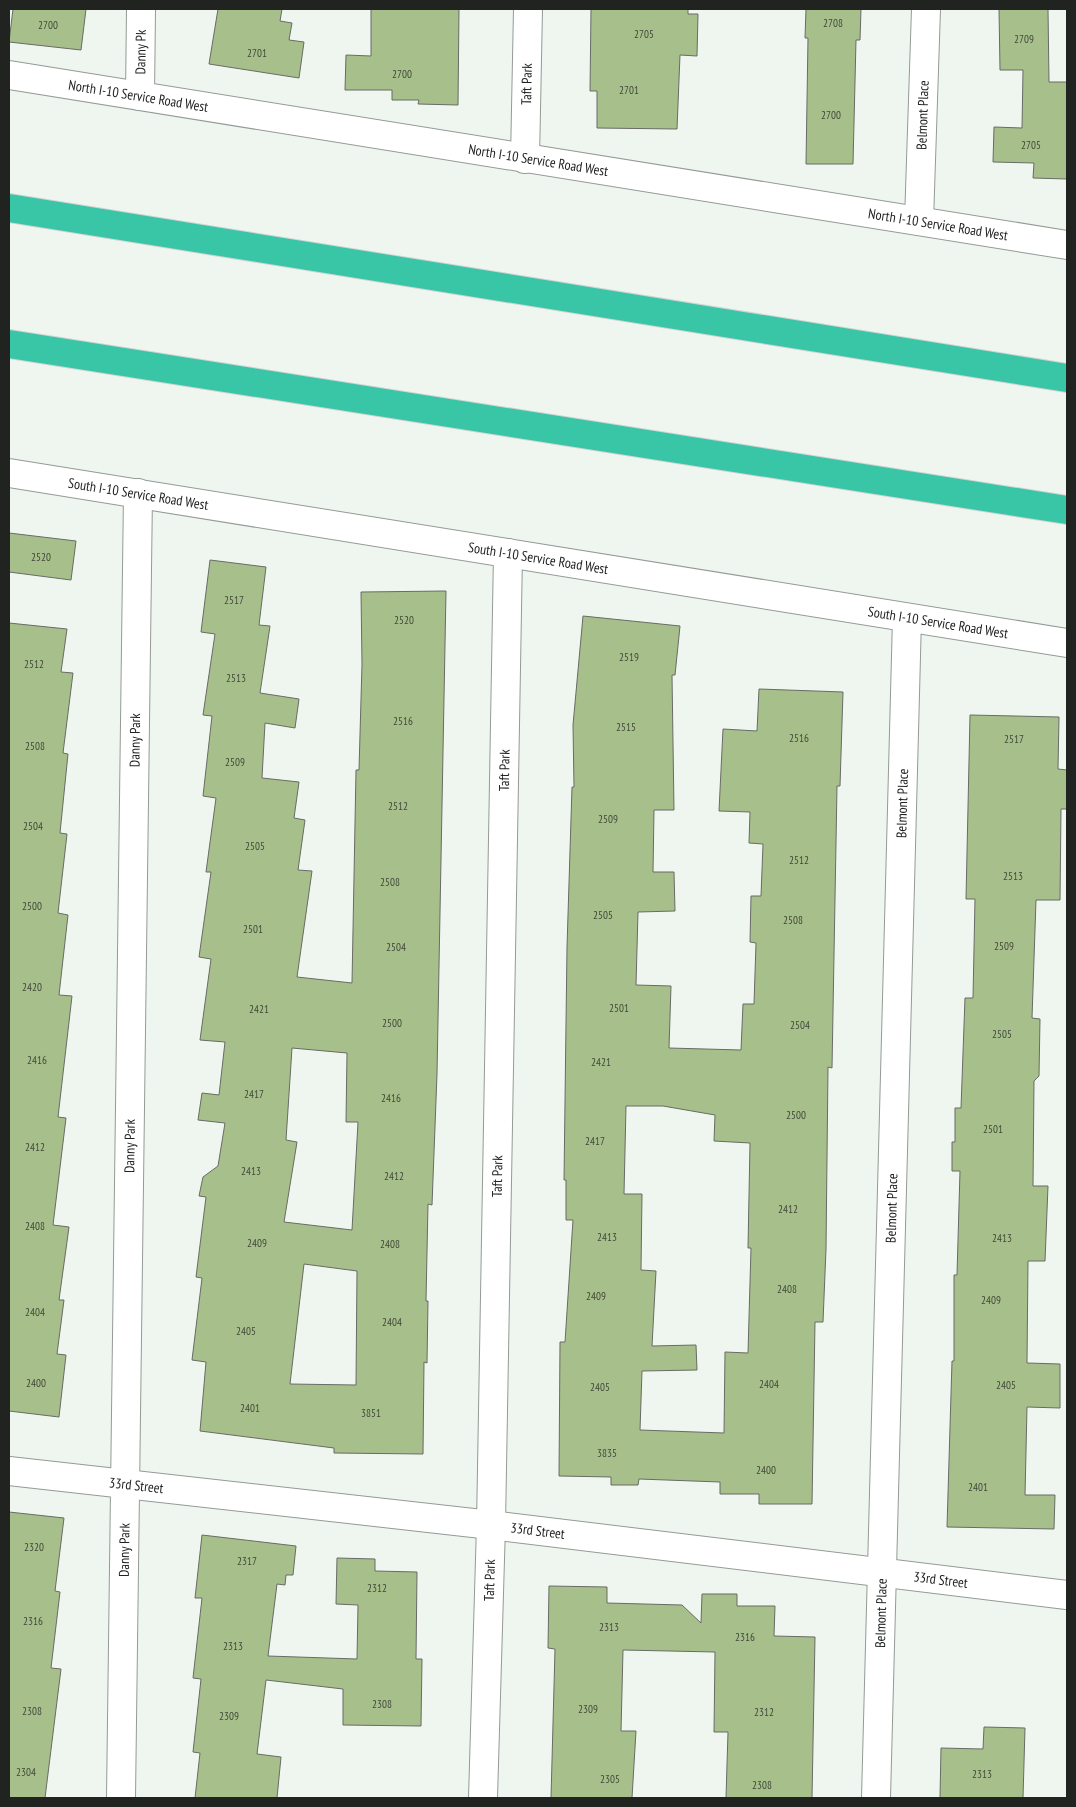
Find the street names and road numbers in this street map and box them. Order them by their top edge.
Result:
street label: Danny Pk [131,29,150,75]
street label: Taft Park [517,62,536,105]
street label: North I-10 Service Road West [67,76,210,116]
street label: Belmont Place [912,80,933,150]
street label: North I-10 Service Road West [467,140,610,180]
street label: North I-10 Service Road West [867,204,1009,244]
street label: South I-10 Service Road West [67,474,210,514]
street label: South I-10 Service Road West [467,538,610,578]
street label: South I-10 Service Road West [867,602,1010,642]
street label: Danny Park [125,712,144,767]
street label: Taft Park [495,749,514,791]
street label: Belmont Place [892,768,912,838]
street label: Danny Park [120,1118,139,1173]
street label: Taft Park [488,1155,506,1197]
street label: Belmont Place [882,1173,901,1243]
street label: 33rd Street [108,1473,164,1497]
street label: 33rd Street [509,1518,566,1543]
street label: Danny Park [115,1522,134,1577]
street label: Taft Park [480,1558,499,1601]
street label: 33rd Street [913,1567,969,1592]
street label: Belmont Place [871,1578,891,1648]

